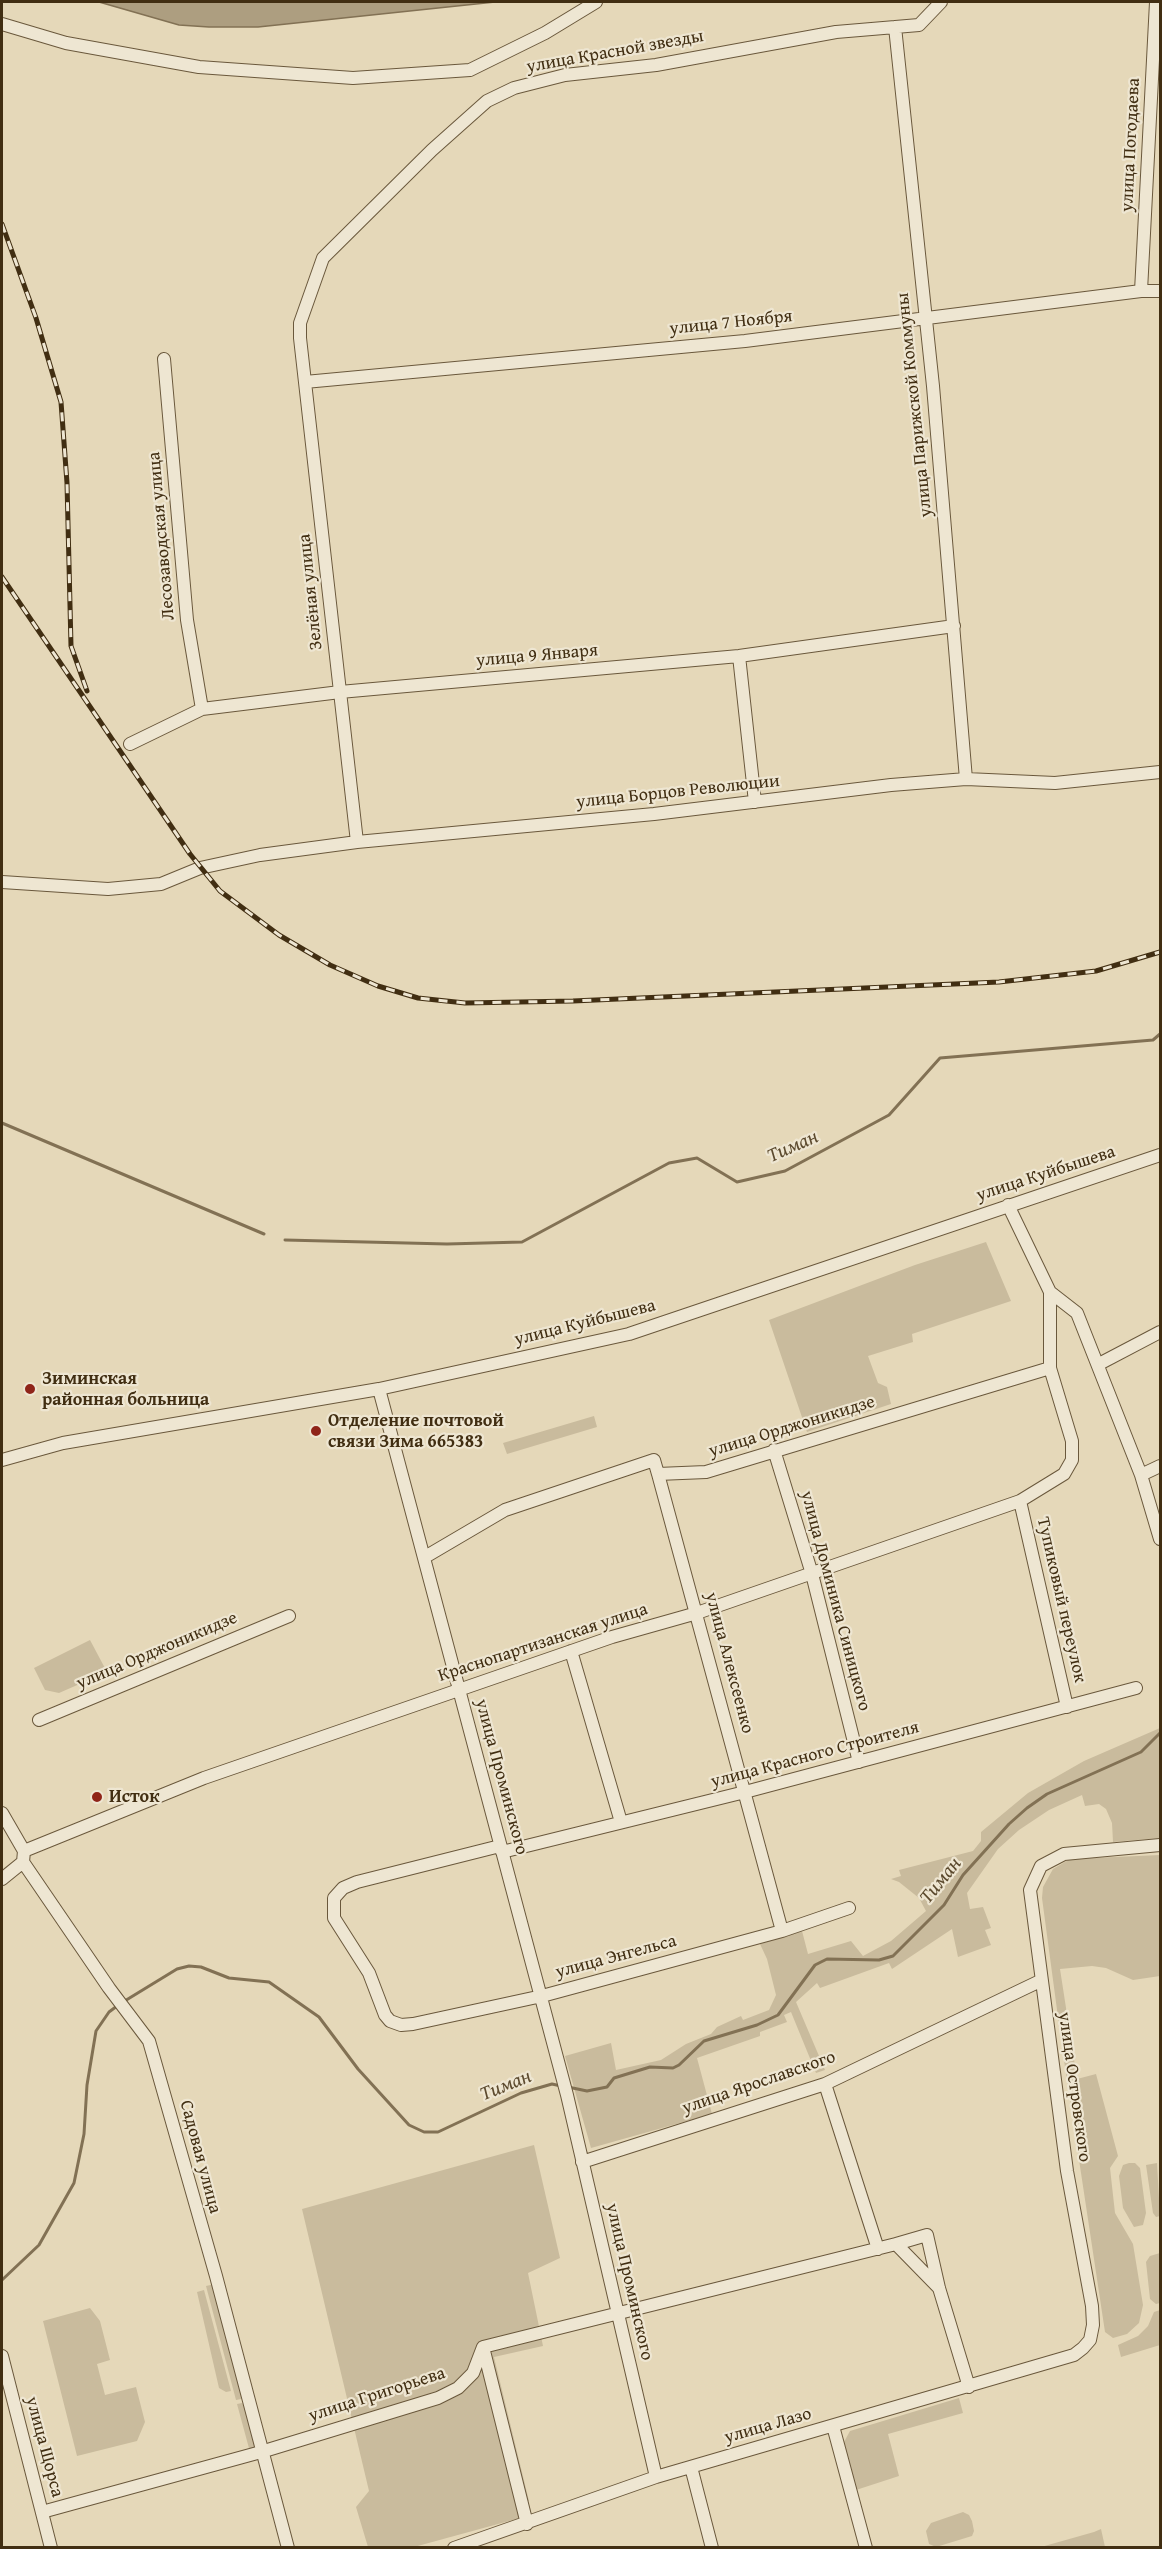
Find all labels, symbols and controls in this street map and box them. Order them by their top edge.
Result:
street label: улица Красной звезды [525,26,705,78]
street label: улица Погодаева [1117,77,1145,213]
street label: улица Парижской Коммуны [892,292,938,518]
street label: улица 7 Ноября [668,306,794,340]
street label: Лесозаводская улица [144,451,180,621]
street label: Зелёная улица [294,533,328,651]
street label: улица 9 Января [475,640,599,672]
street label: улица Борцов Революции [575,771,781,813]
water label: Тиман [764,1125,822,1169]
street label: улица Куйбышева [974,1141,1118,1207]
street label: улица Куйбышева [512,1295,658,1351]
place label: Зиминская районная больница [42,1368,209,1410]
marker: Зиминская районная больница [23,1382,37,1396]
street label: улица Орджоникидзе [706,1391,878,1463]
place label: Отделение почтовой связи Зима 665383 [328,1410,504,1452]
marker: Отделение почтовой связи Зима 665383 [309,1424,323,1438]
street label: улица Доминика Синицкого [795,1488,875,1714]
street label: Тупиковый переулок [1031,1515,1091,1685]
street label: улица Алексеенко [700,1590,758,1736]
street label: Краснопартизанская улица [435,1599,651,1687]
street label: улица Орджоникидзе [73,1607,241,1695]
street label: улица Проминского [470,1697,532,1857]
street label: улица Красного Строителя [709,1717,921,1793]
place label: Исток [109,1786,159,1808]
marker: Исток [90,1790,104,1804]
water label: Тиман [915,1853,967,1909]
street label: улица Энгельса [553,1930,679,1984]
street label: улица Островского [1053,2011,1095,2163]
street label: улица Ярославского [680,2047,838,2119]
water label: Тиман [477,2065,535,2107]
street label: Садовая улица [175,2098,225,2216]
street label: улица Проминского [600,2201,658,2363]
street label: улица Григорьева [306,2363,448,2427]
street label: улица Щорса [20,2394,68,2500]
street label: улица Лазо [722,2403,814,2449]

